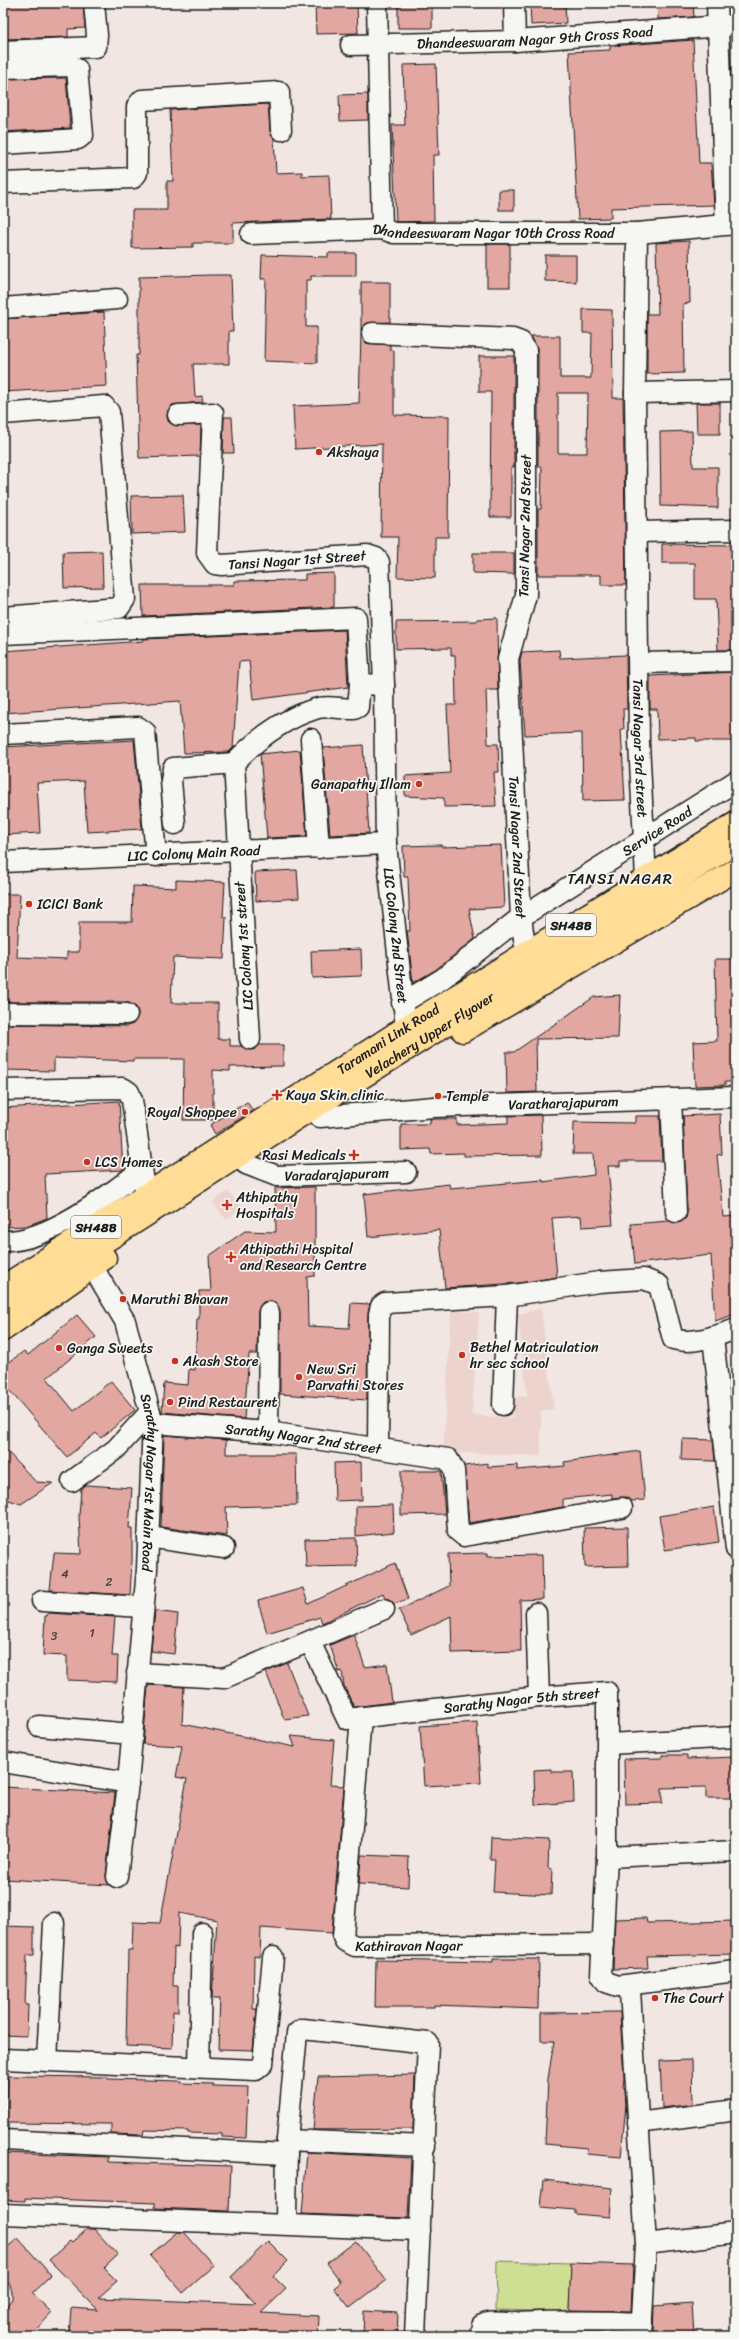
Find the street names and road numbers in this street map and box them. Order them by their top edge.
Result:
street label: Dhandeeswaram Nagar 9th Cross Road [417,18,655,56]
street label: Dhandeeswaram Nagar 10th Cross Road [372,217,616,246]
street label: Tansi Nagar 2nd Street [511,453,539,598]
street label: Tansi Nagar 1st Street [227,543,368,577]
street label: Tansi Nagar 3rd street [626,678,655,818]
street label: Tansi Nagar 2nd Street [501,775,534,920]
street label: Service Road [617,798,699,863]
street label: LIC Colony Main Road [127,837,262,869]
street label: LIC Colony 2nd Street [376,866,416,1005]
street label: LIC Colony 1st street [227,879,261,1011]
road number: SH48B [546,914,596,936]
street label: Velachery Upper Flyover [360,984,500,1085]
street label: Taramani Link Road [331,996,446,1081]
street label: Varatharajapuram [508,1088,619,1117]
street label: Varadarajapuram [284,1160,390,1188]
road number: SH48B [71,1216,121,1238]
street label: Sarathy Nagar 1st Main Road [133,1390,166,1574]
street label: Sarathy Nagar 2nd street [224,1416,384,1462]
street label: Sarathy Nagar 5th street [442,1680,602,1720]
street label: Kathiravan Nagar [355,1933,463,1958]

